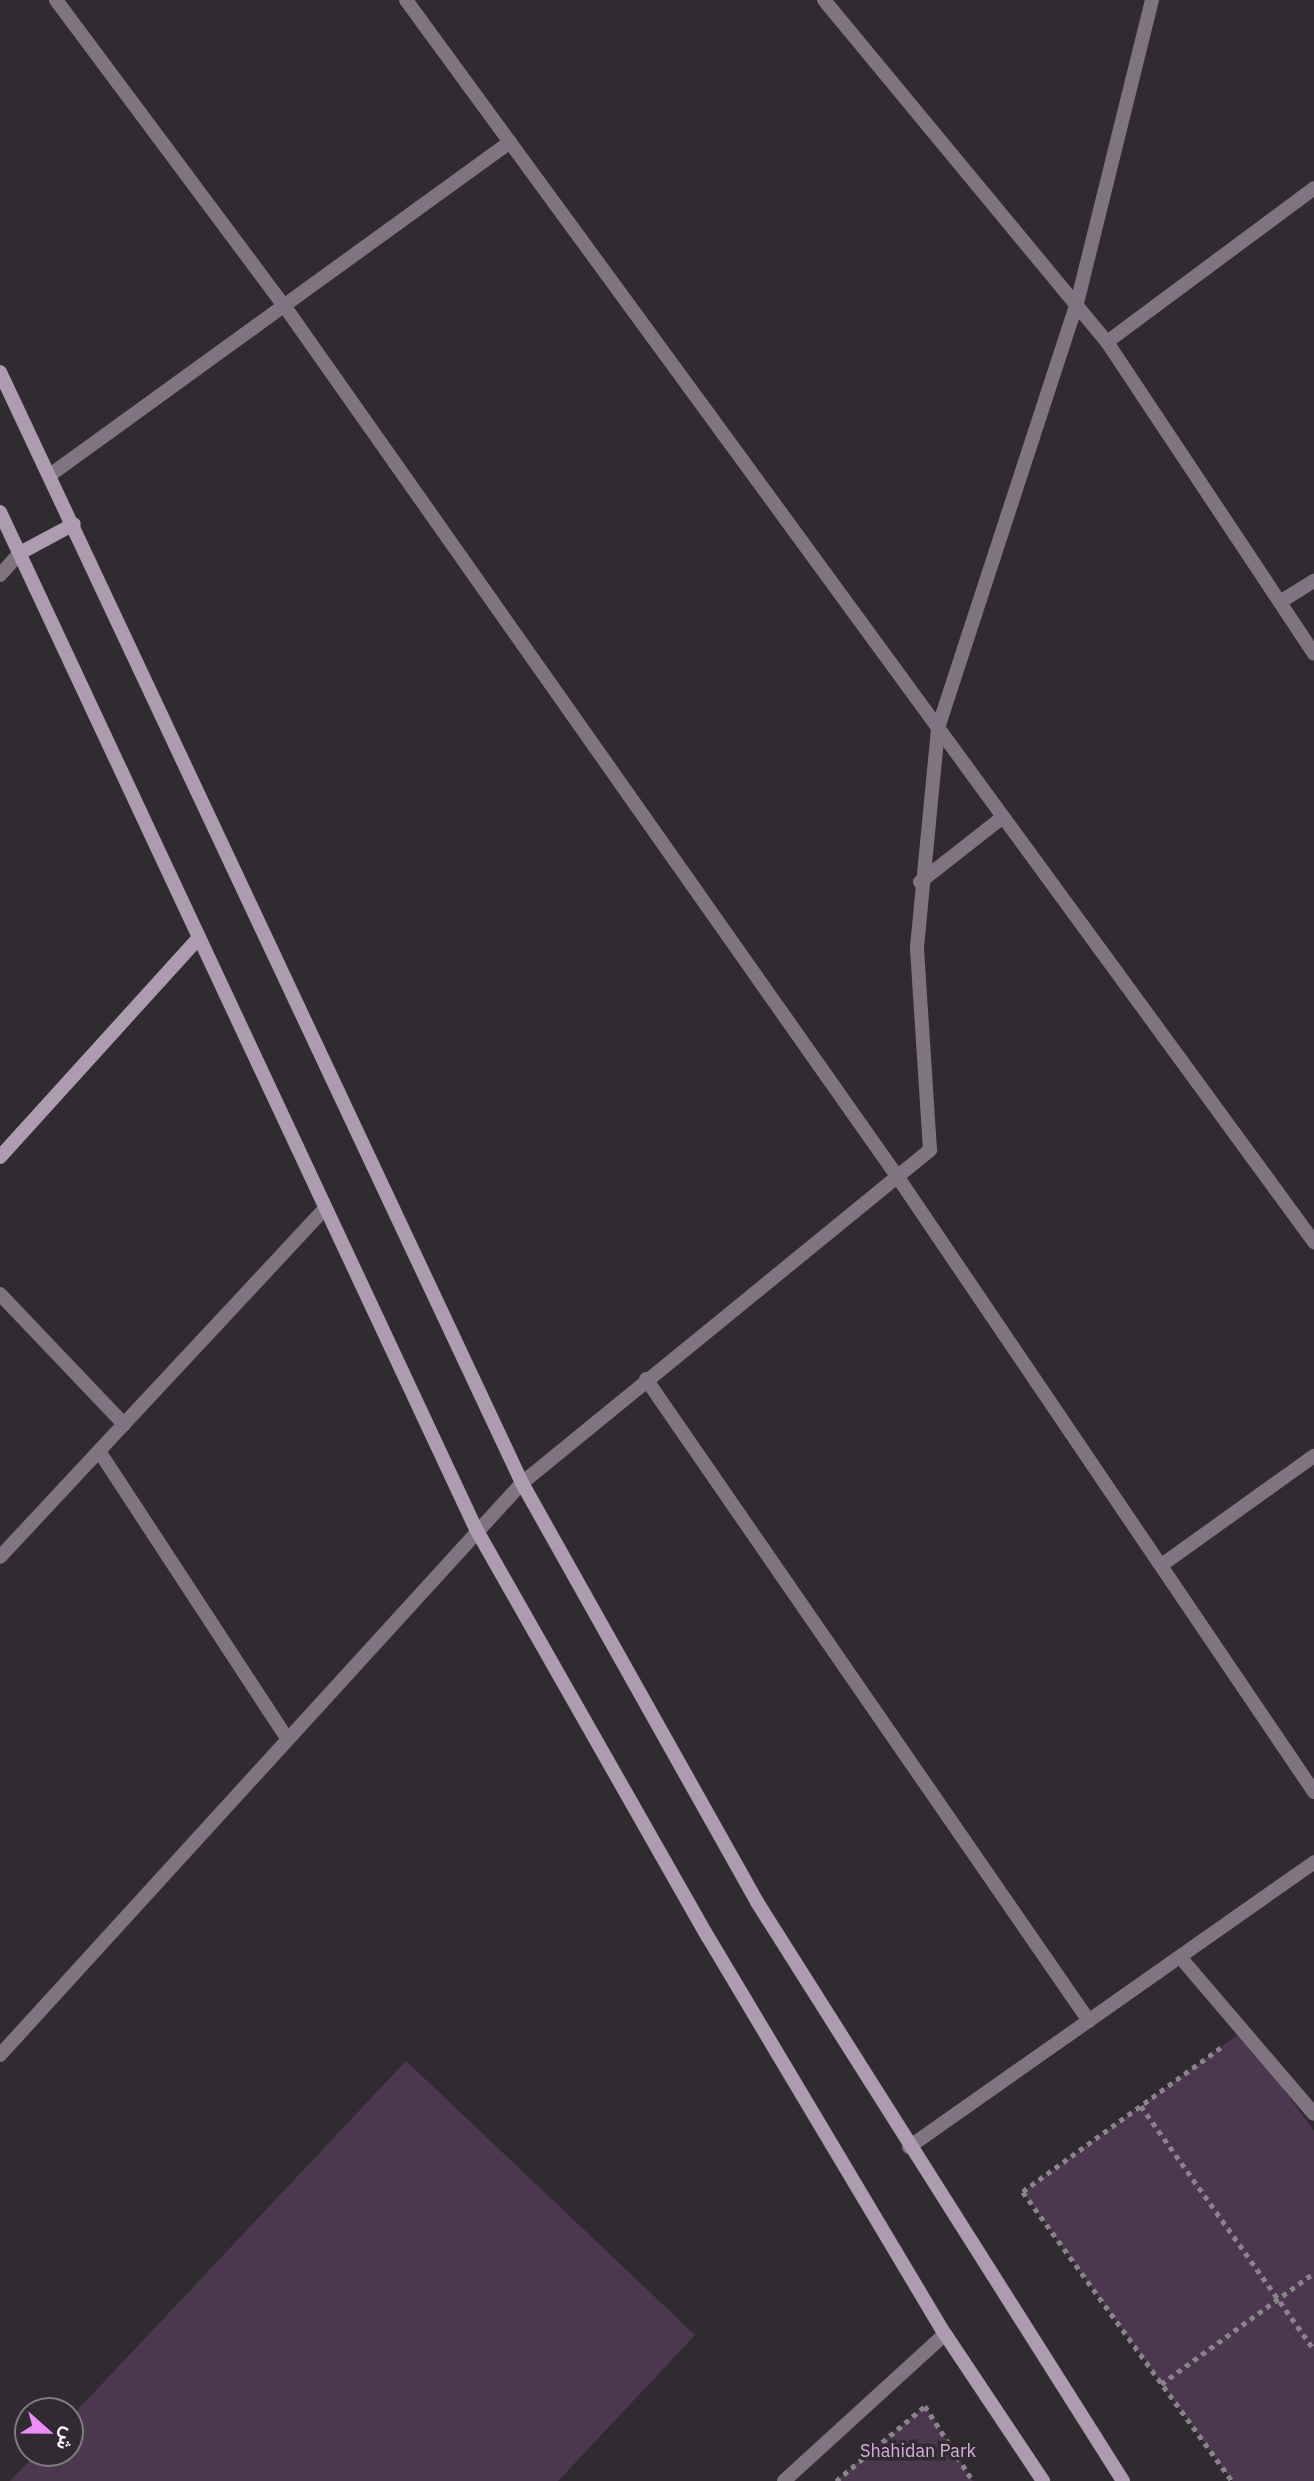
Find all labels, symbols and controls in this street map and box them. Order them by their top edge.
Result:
north arrow [14,2397,84,2467]
text: ش [51,2424,82,2454]
park label: Shahidan Park [860,2440,976,2462]

